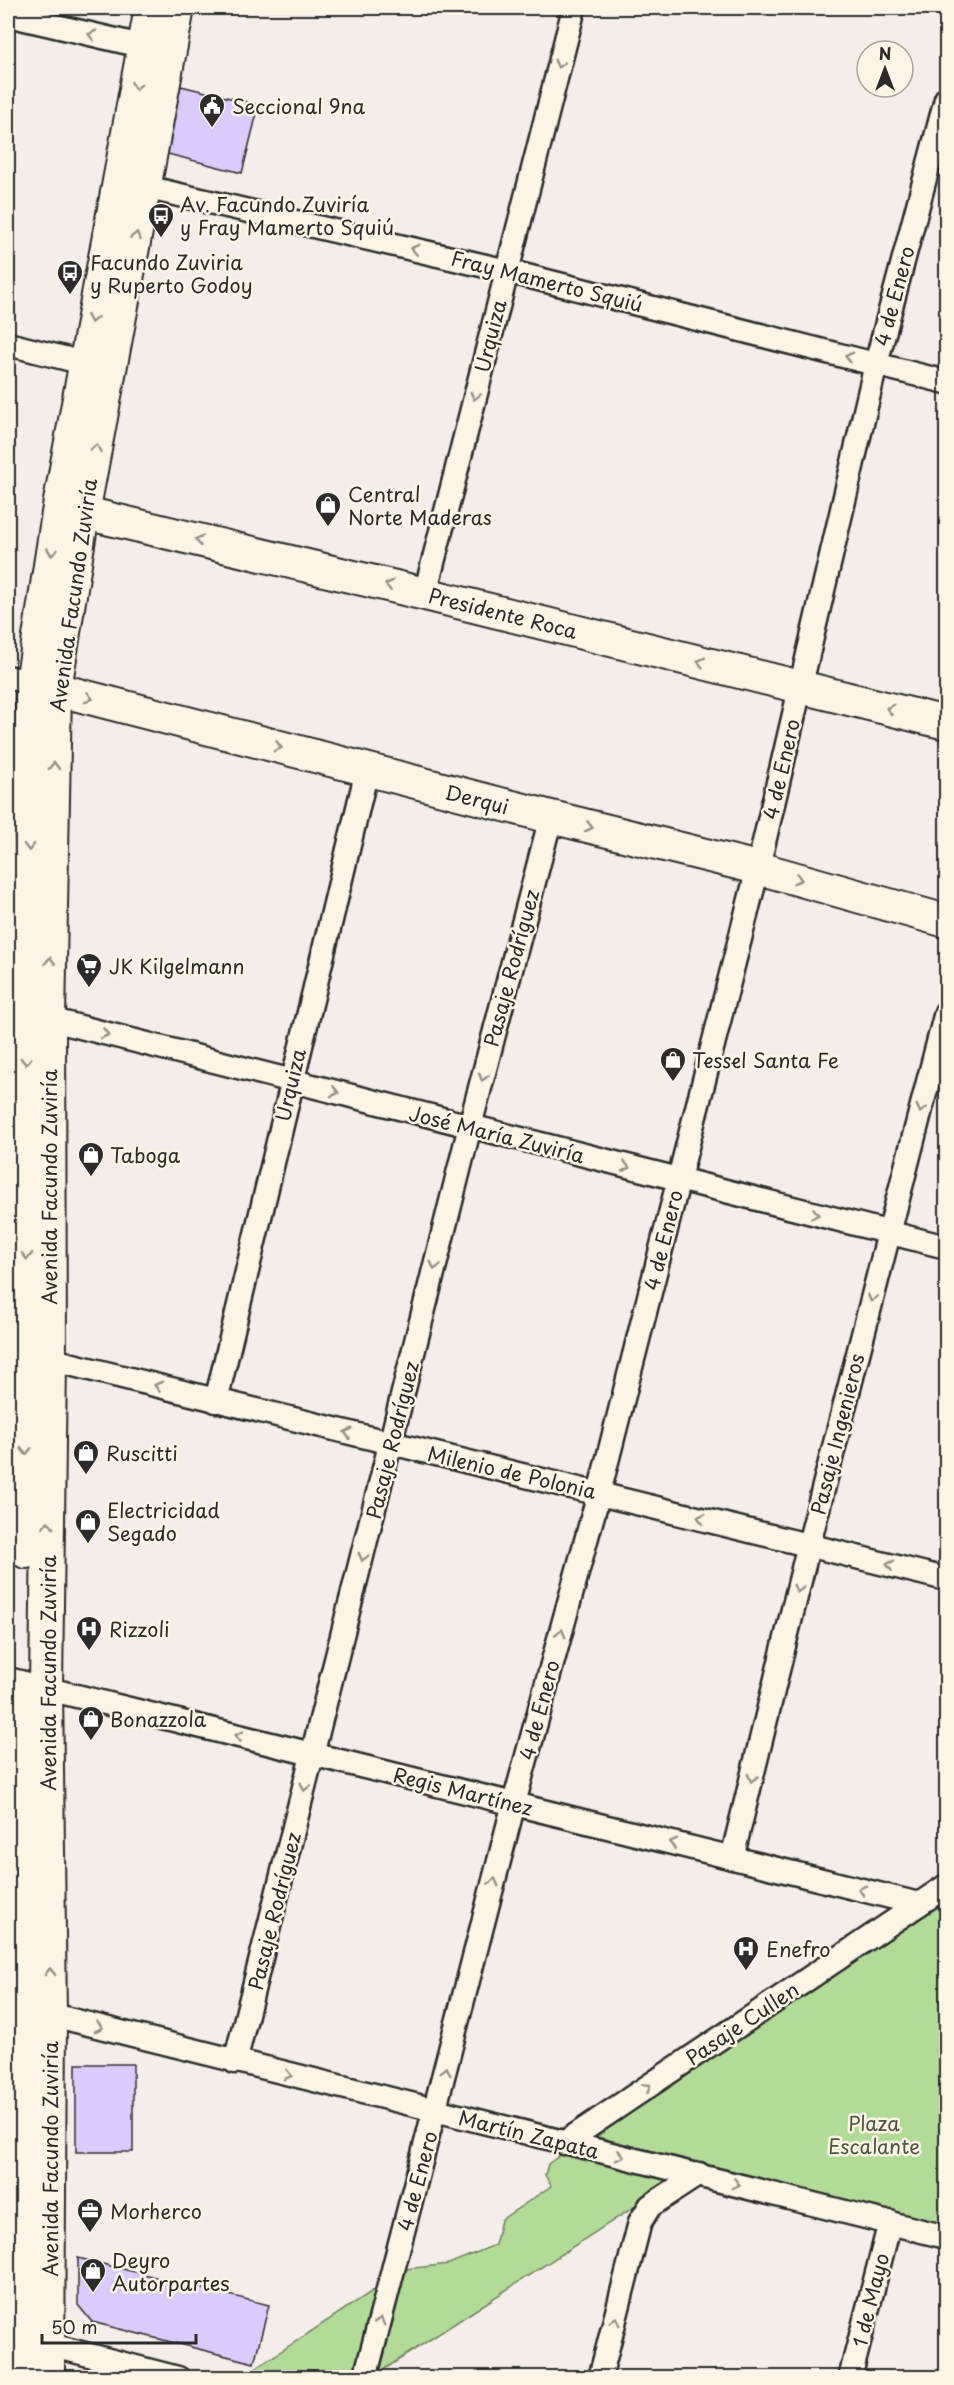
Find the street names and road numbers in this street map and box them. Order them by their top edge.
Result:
street label: Fray Mamerto Squiú [448,243,646,319]
street label: 4 de Enero [866,243,922,349]
street label: Urquiza [466,296,514,376]
street label: Avenida Facundo Zuviría [42,476,104,714]
street label: Presidente Roca [426,580,581,646]
street label: 4 de Enero [755,716,807,822]
street label: Derqui [442,777,512,821]
street label: Pasaje Rodríguez [476,886,546,1050]
street label: Urquiza [267,1045,313,1124]
street label: Avenida Facundo Zuviría [34,1069,64,1305]
street label: José María Zuviría [406,1098,588,1170]
street label: 4 de Enero [636,1187,690,1293]
street label: Pasaje Ingenieros [802,1350,872,1518]
street label: Pasaje Rodríguez [358,1358,426,1522]
street label: Milenio de Polonia [425,1438,600,1506]
street label: Avenida Facundo Zuviría [33,1555,63,1791]
street label: 4 de Enero [511,1657,567,1763]
street label: Regis Martínez [390,1759,536,1823]
street label: Pasaje Rodríguez [240,1829,308,1993]
street label: Pasaje Cullen [679,1974,805,2072]
street label: Avenida Facundo Zuviría [35,2041,65,2277]
street label: Martín Zapata [456,2102,603,2166]
street label: 4 de Enero [389,2128,445,2234]
street label: 1 de Mayo [844,2250,896,2350]

